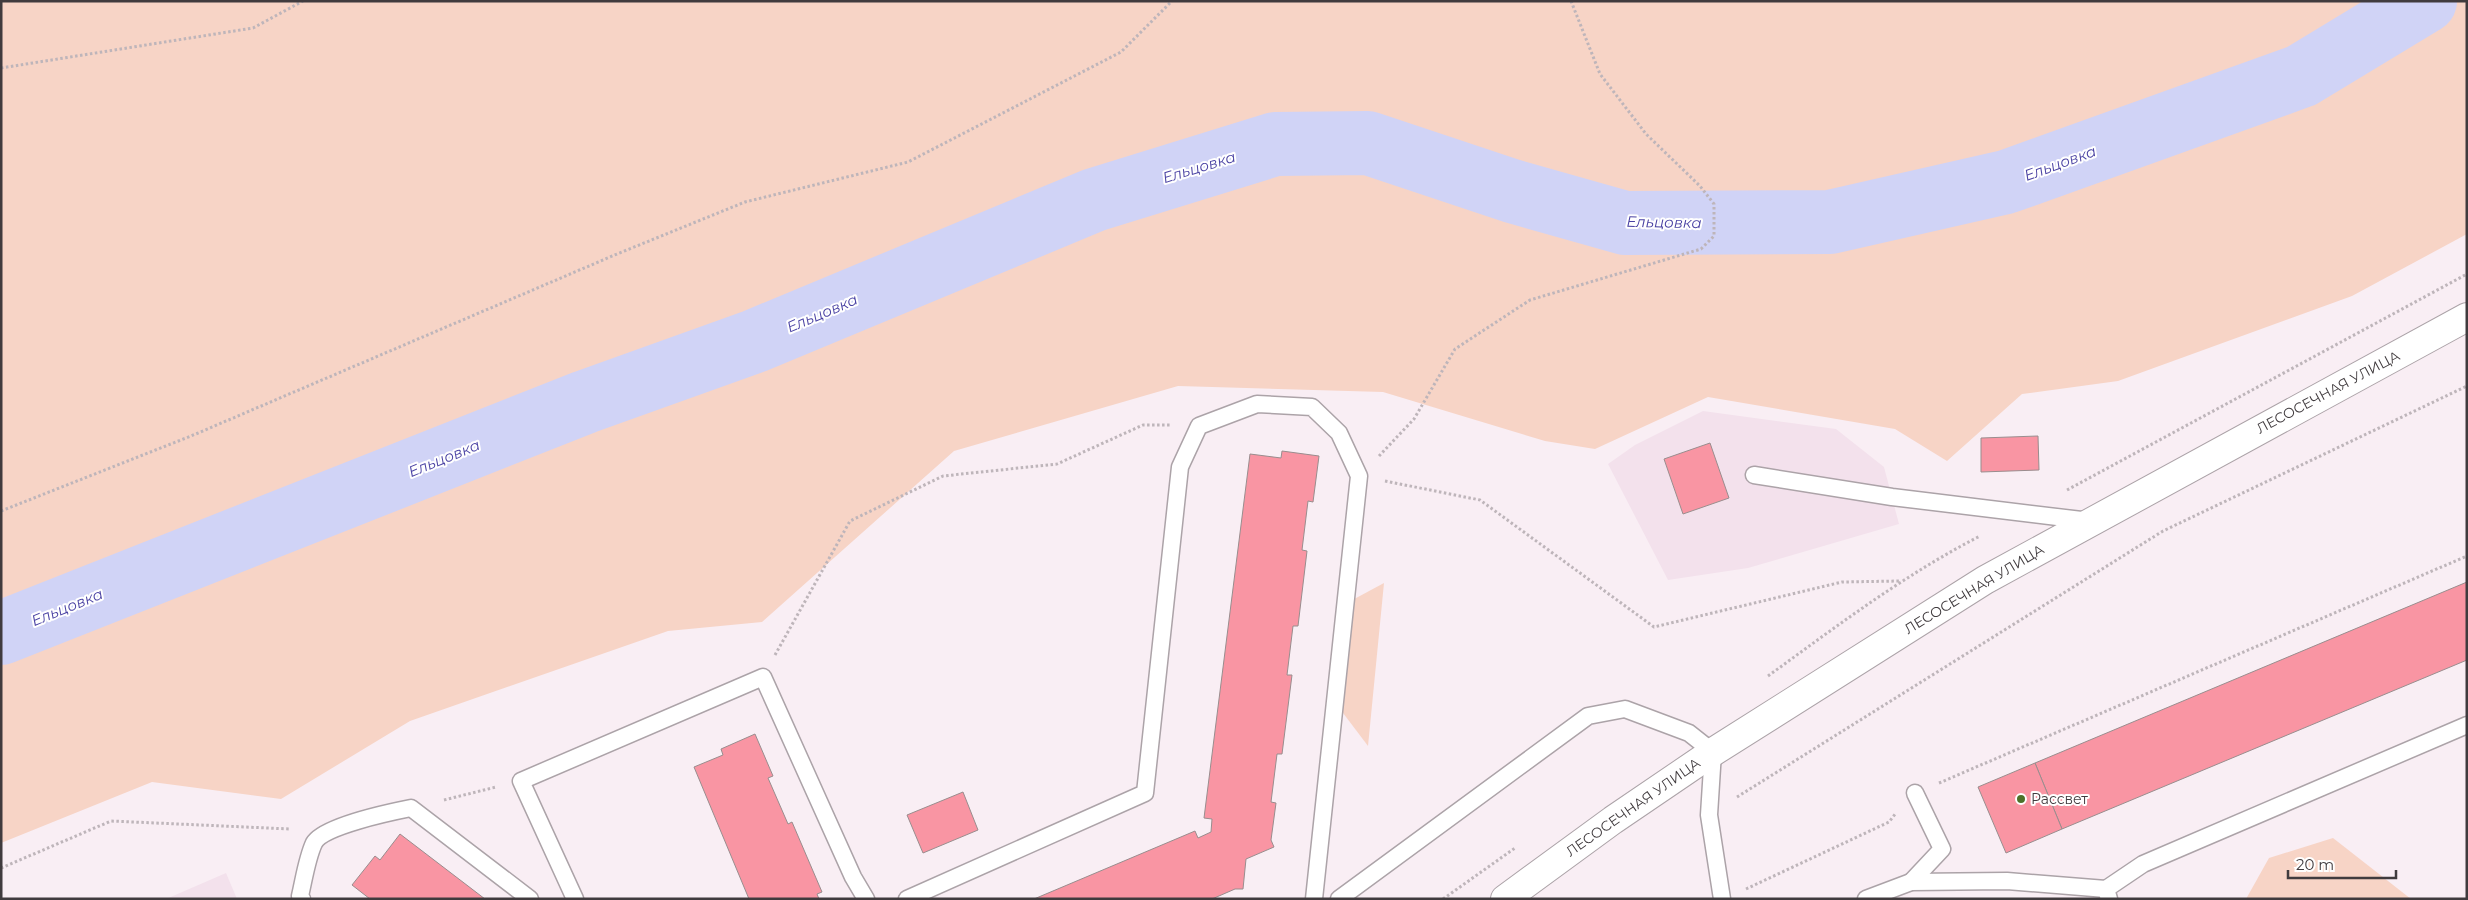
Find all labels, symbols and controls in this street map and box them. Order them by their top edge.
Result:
water label: Ельцовка [2021,141,2099,185]
water label: Ельцовка [1160,147,1238,187]
water label: Ельцовка [1626,212,1702,232]
water label: Ельцовка [784,290,860,336]
street label: ЛЕСОСЕЧНАЯ УЛИЦА [2253,346,2403,438]
water label: Ельцовка [405,435,483,481]
street label: ЛЕСОСЕЧНАЯ УЛИЦА [1901,540,2048,638]
water label: Ельцовка [28,584,106,630]
street label: ЛЕСОСЕЧНАЯ УЛИЦА [1562,753,1704,860]
place label: Рассвет [2031,790,2088,808]
marker: Рассвет [2015,793,2027,805]
scale bar [2288,848,2396,880]
text: 20 m [2296,855,2334,874]

